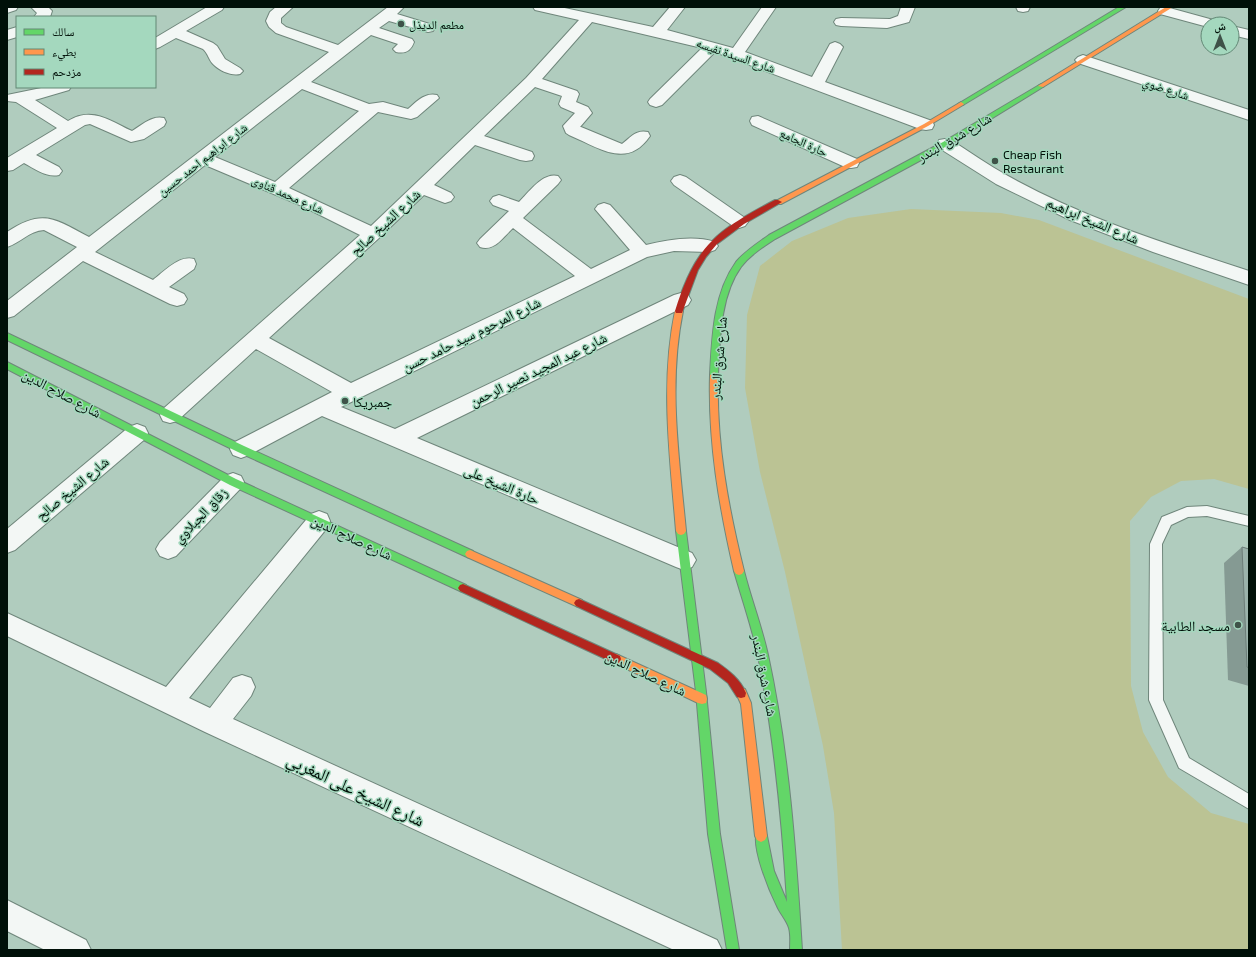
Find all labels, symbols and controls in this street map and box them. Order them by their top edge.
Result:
legend [16,16,156,88]
north arrow [1200,16,1240,56]
place label: مطعم الديذل [409,17,464,33]
marker: مطعم الديذل [396,19,406,29]
text: ش [1214,19,1226,34]
text: سالك [52,24,74,38]
street label: شارع السيدة نفيسه [694,35,777,77]
text: بطيء [52,44,76,62]
text: مزدحم [52,64,81,80]
street label: شارع ضوي [1140,74,1191,106]
street label: شارع شرق البندر [913,109,995,167]
street label: شارع ابراهيم احمد حسين [155,120,251,200]
street label: حارة الجامع [778,125,830,160]
place label: Cheap Fish Restaurant [1003,147,1064,175]
marker: Cheap Fish Restaurant [990,156,1000,166]
street label: شارع محمد قناوى [249,172,326,218]
street label: شارع الشيخ صالح [346,185,425,260]
street label: شارع الشيخ ابراهيم [1044,193,1142,249]
street label: شارع المرحوم سيد حامد حسن [399,293,544,377]
street label: شارع شرق البندر [706,316,732,401]
street label: شارع عبد المجيد نصير الرحمن [467,328,610,411]
street label: شارع صلاح الدين [19,365,105,423]
place label: جمبريكا [353,393,392,411]
marker: جمبريكا [340,396,350,406]
street label: شارع الشيخ صالح [32,453,113,525]
street label: حارة الشيخ على [461,461,542,509]
street label: زقاق الجبلاوي [169,484,233,549]
street label: شارع صلاح الدين [308,511,395,565]
place label: مسجد الطابية [1161,617,1230,634]
marker: مسجد الطابية [1233,620,1243,630]
street label: شارع شرق البندر [747,632,781,718]
street label: شارع صلاح الدين [602,647,689,701]
street label: شارع الشيخ على المغربي [282,748,428,834]

